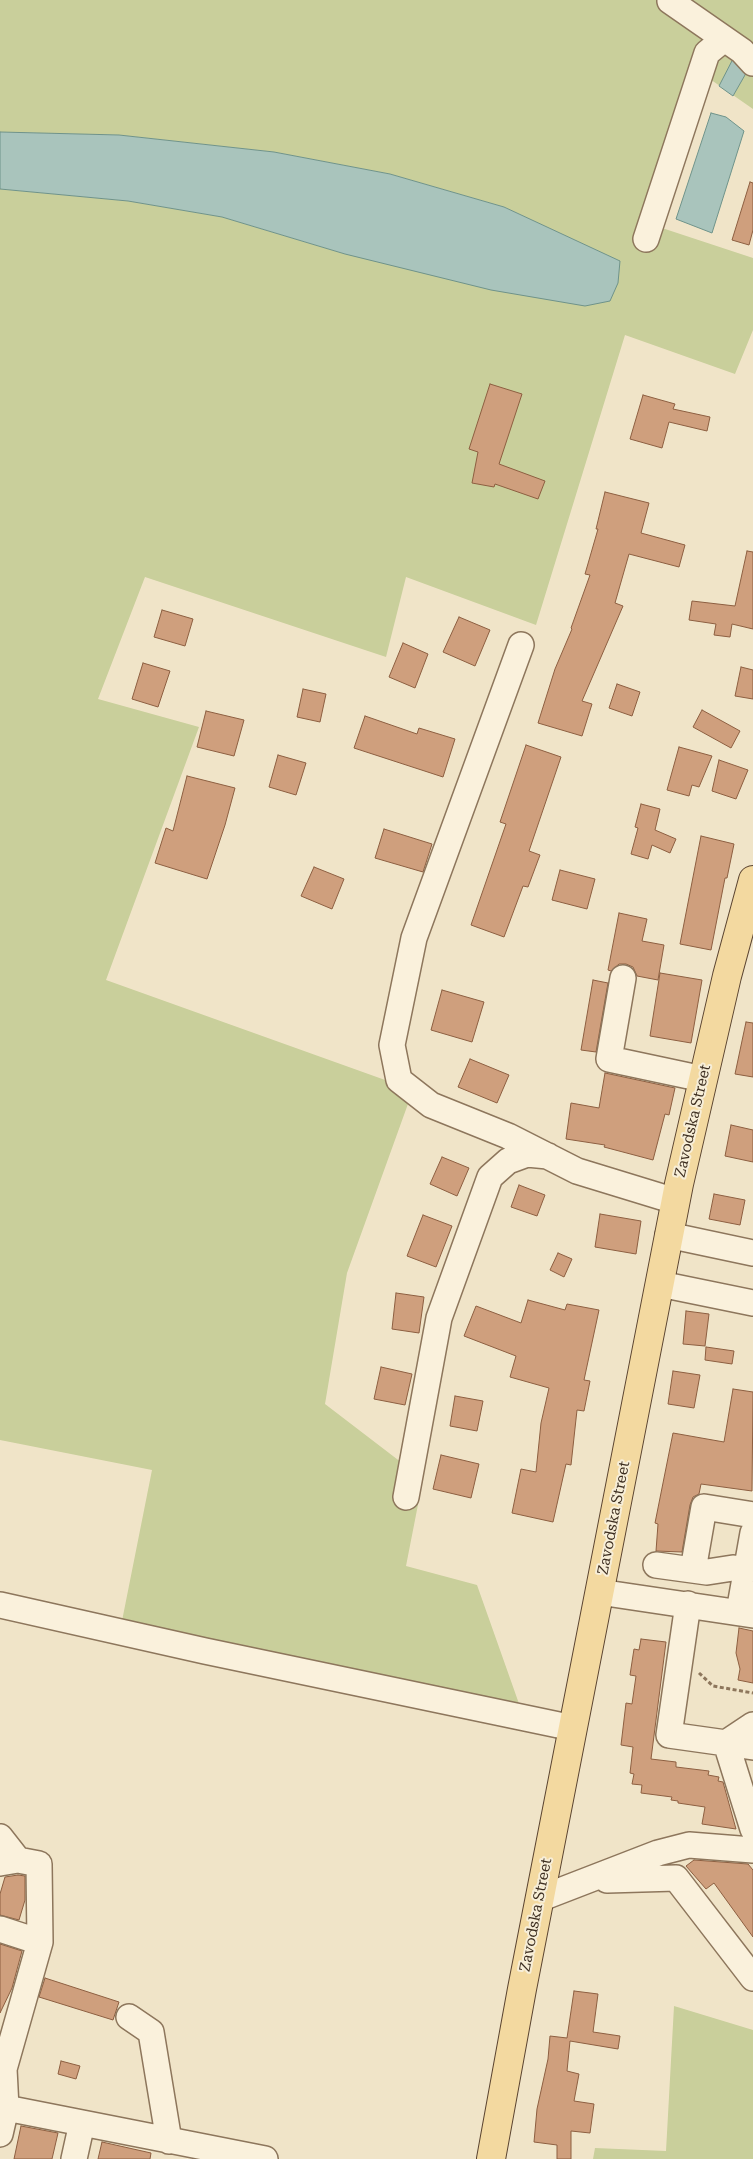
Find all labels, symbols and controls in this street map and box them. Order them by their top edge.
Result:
street label: Zavodska Street [671,1063,715,1179]
street label: Zavodska Street [594,1460,634,1576]
street label: Zavodska Street [516,1857,556,1973]

